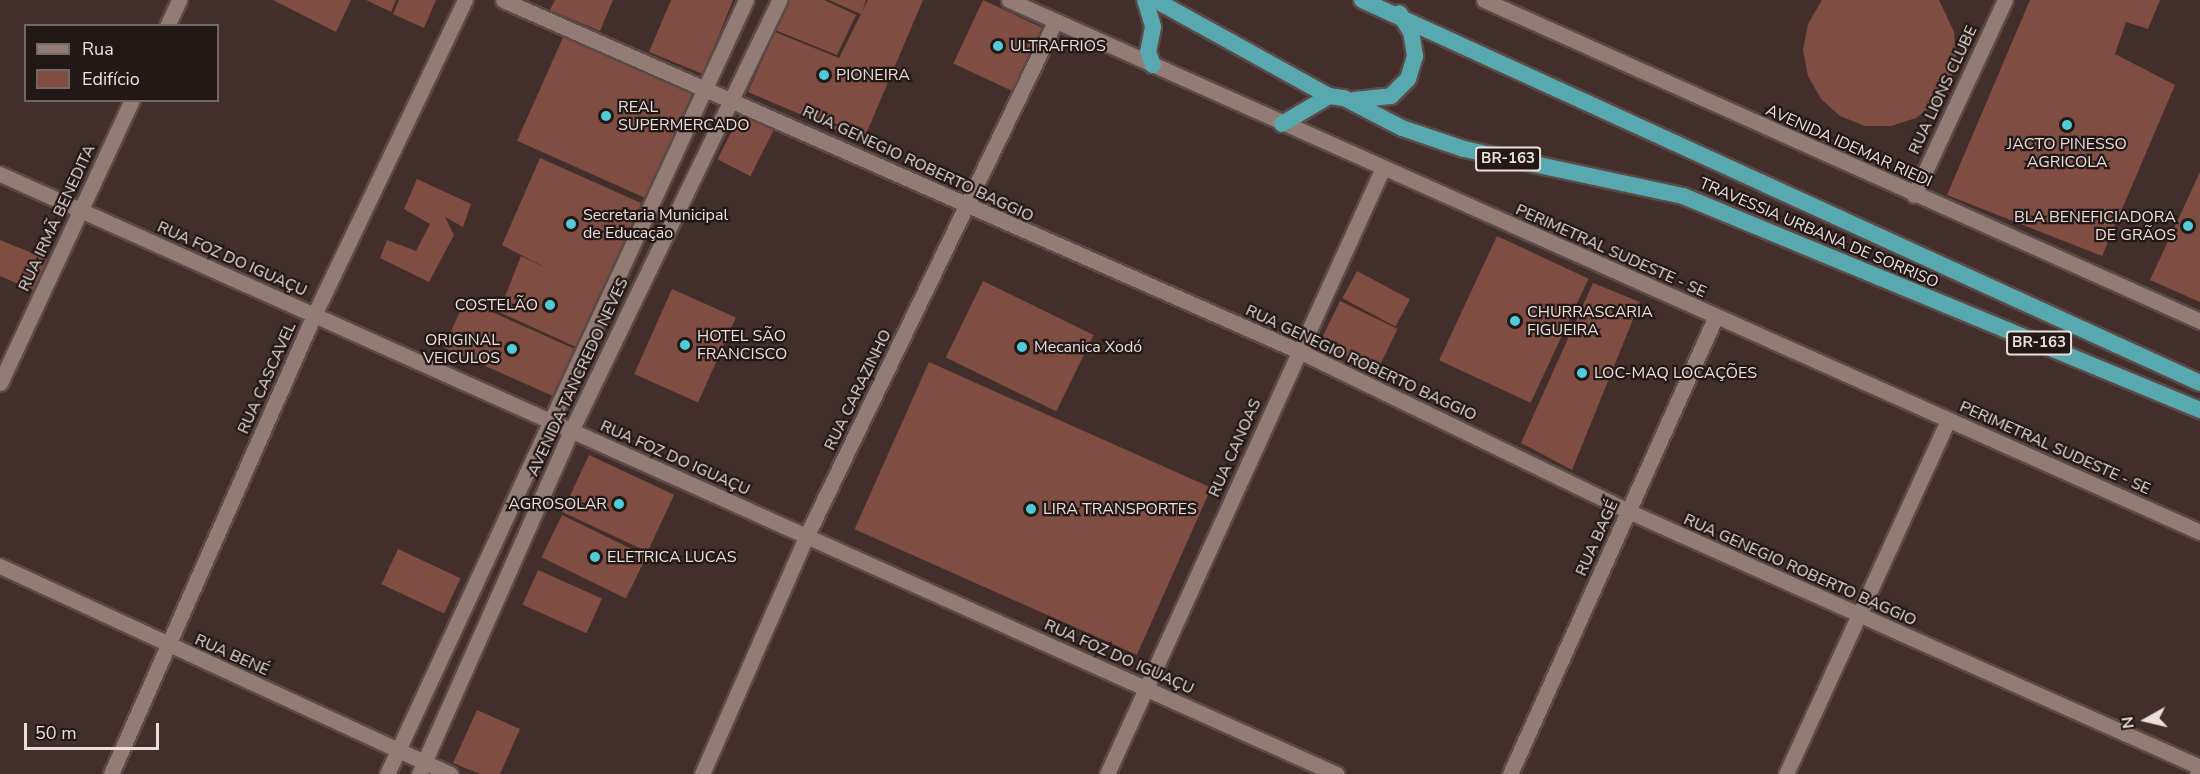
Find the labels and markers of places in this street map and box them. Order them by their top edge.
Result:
place label: ULTRAFRIOS [1010,36,1106,56]
marker: ULTRAFRIOS [991,39,1005,53]
place label: PIONEIRA [836,65,910,85]
marker: PIONEIRA [817,68,831,82]
place label: REAL SUPERMERCADO [618,97,750,135]
marker: REAL SUPERMERCADO [599,109,613,123]
marker: JACTO PINESSO AGRICOLA [2060,118,2074,132]
place label: JACTO PINESSO AGRICOLA [2007,134,2127,172]
place label: Secretaria Municipal de Educação [583,205,728,243]
place label: BLA BENEFICIADORA DE GRÃOS [2014,207,2176,245]
marker: Secretaria Municipal de Educação [564,217,578,231]
marker: BLA BENEFICIADORA DE GRÃOS [2181,219,2195,233]
place label: COSTELÃO [455,295,538,315]
marker: COSTELÃO [543,298,557,312]
place label: CHURRASCARIA FIGUEIRA [1527,302,1653,340]
marker: CHURRASCARIA FIGUEIRA [1508,314,1522,328]
place label: HOTEL SÃO FRANCISCO [697,326,787,364]
place label: ORIGINAL VEICULOS [423,330,500,368]
place label: Mecanica Xodó [1034,337,1142,357]
marker: HOTEL SÃO FRANCISCO [678,338,692,352]
marker: Mecanica Xodó [1015,340,1029,354]
marker: ORIGINAL VEICULOS [505,342,519,356]
place label: LOC-MAQ LOCAÇÕES [1594,363,1757,383]
marker: LOC-MAQ LOCAÇÕES [1575,366,1589,380]
place label: AGROSOLAR [508,494,607,514]
marker: AGROSOLAR [612,497,626,511]
place label: LIRA TRANSPORTES [1043,499,1197,519]
marker: LIRA TRANSPORTES [1024,502,1038,516]
place label: ELETRICA LUCAS [607,547,737,567]
marker: ELETRICA LUCAS [588,550,602,564]

